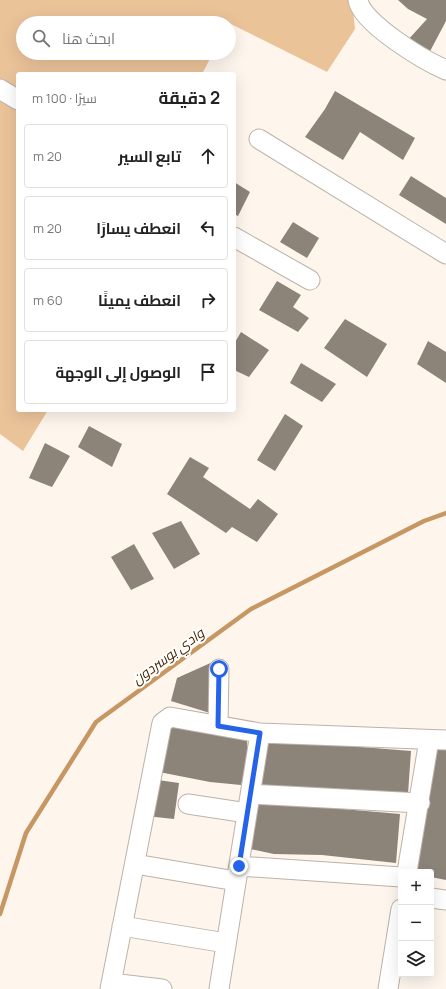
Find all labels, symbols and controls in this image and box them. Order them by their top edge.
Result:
search box [16,16,236,60]
icon: search [30,27,52,49]
text: ابحث هنا [62,28,115,49]
text: 2 دقيقة [158,86,220,109]
text: سيرًا · 100 m [32,89,97,107]
icon: ahead [197,145,219,167]
text: تابع السير [118,146,181,167]
text: 20 m [33,147,62,165]
icon: left [197,217,219,239]
text: انعطف يسارًا [96,218,181,239]
text: 20 m [33,219,62,237]
icon: right [197,289,219,311]
text: انعطف يمينًا [98,290,181,311]
text: 60 m [33,291,63,309]
icon: arrive [197,361,219,383]
text: الوصول إلى الوجهة [55,362,181,383]
water label: وادي بوسردون [128,622,210,691]
route start [210,660,228,678]
route end [230,857,248,875]
map controls [398,869,434,977]
button: + [398,869,434,905]
button: − [398,905,434,941]
button: layers [398,941,434,977]

